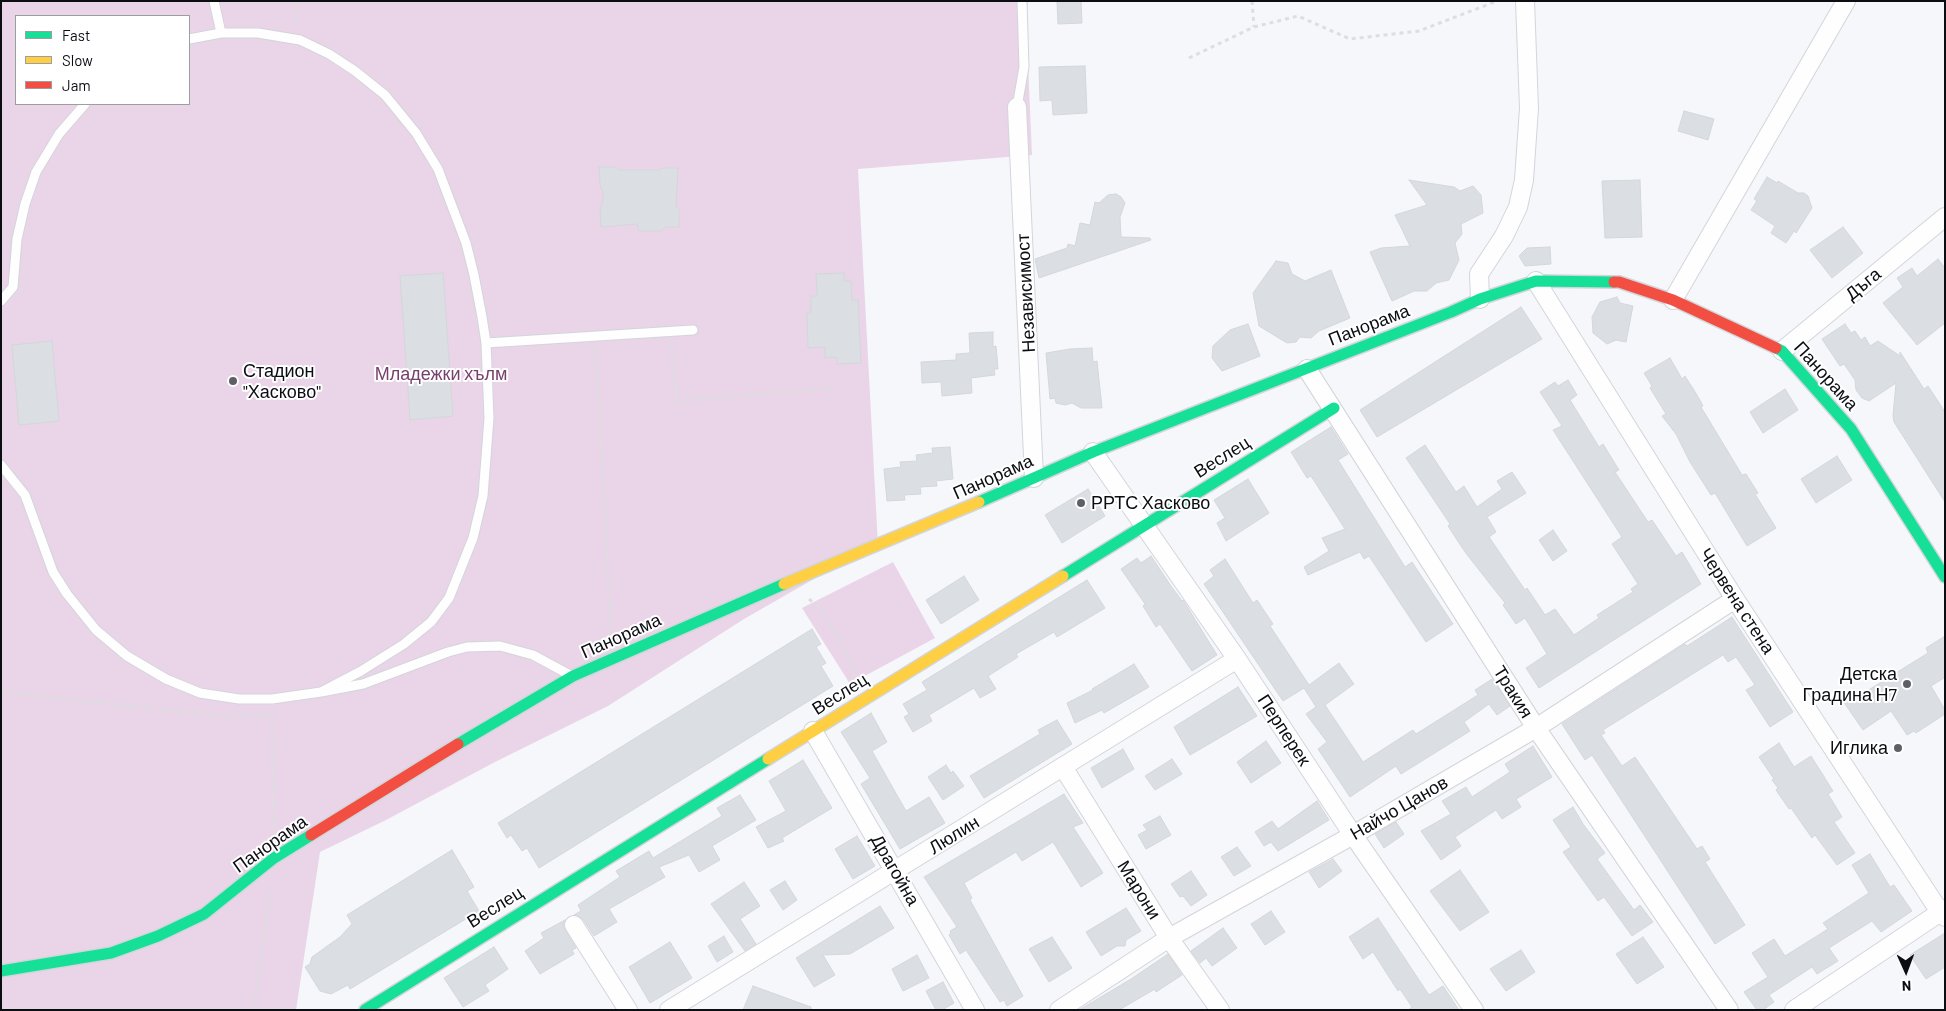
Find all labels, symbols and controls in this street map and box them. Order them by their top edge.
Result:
legend [15,15,190,105]
text: Fast [62,26,90,44]
text: Slow [62,51,93,69]
text: Jam [62,76,91,94]
street label: Независимост [1012,233,1040,353]
street label: Дъга [1841,263,1885,305]
street label: Панорама [1325,300,1413,350]
street label: Панорама [1789,337,1863,415]
place label: Стадион "Хасково" [243,360,321,402]
park label: Младежки хълм [375,363,507,385]
marker: Стадион "Хасково" [227,375,239,387]
street label: Веслец [1190,431,1254,483]
street label: Панорама [950,450,1036,504]
place label: РРТС Хасково [1091,492,1210,514]
marker: РРТС Хасково [1075,497,1087,509]
street label: Червена стена [1695,544,1779,658]
street label: Панорама [578,609,664,663]
street label: Тракия [1489,662,1537,722]
place label: Детска Градина Н7 [1803,663,1897,706]
street label: Веслец [808,668,872,720]
marker: Детска Градина Н7 [1901,678,1913,690]
street label: Перперек [1253,690,1315,770]
place label: Иглика [1830,737,1888,759]
marker: Иглика [1892,742,1904,754]
street label: Найчо Цанов [1346,771,1452,845]
street label: Панорама [229,811,311,877]
street label: Люлин [925,811,983,859]
street label: Драгойна [866,831,924,909]
street label: Марони [1113,857,1165,923]
street label: Веслец [463,881,527,933]
north arrow [1881,946,1931,996]
text: N [1902,978,1911,995]

